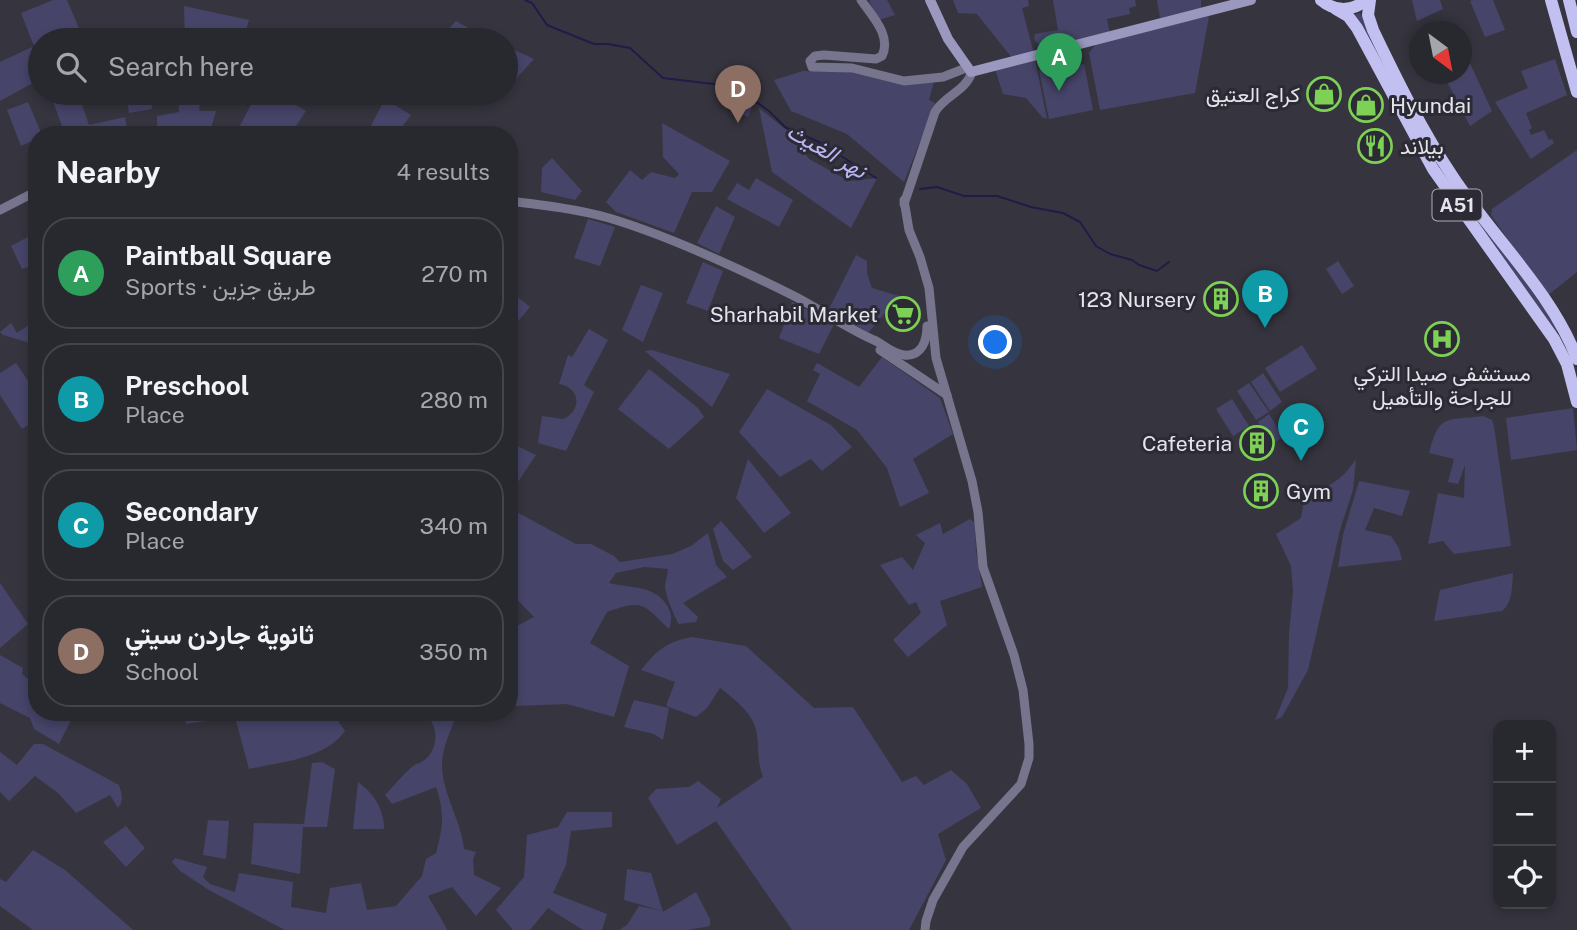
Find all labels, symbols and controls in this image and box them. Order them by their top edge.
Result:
north arrow [1409,21,1472,84]
search box [28,28,518,105]
pin: A [1036,33,1082,91]
icon: search [52,48,90,86]
text: Search here [108,51,254,82]
pin: D [715,65,761,123]
shop icon: كراج العتيق [1305,75,1343,113]
place label: كراج العتيق [1206,82,1300,109]
shop icon: Hyundai [1347,86,1385,124]
place label: Hyundai [1390,93,1471,118]
water label: نهر الغيث [781,116,873,186]
restaurant icon: بيلاند [1356,127,1394,165]
place label: بيلاند [1400,134,1444,159]
text: Nearby [56,154,160,190]
text: 4 results [396,158,490,185]
road number: A51 [1432,190,1482,220]
text: Paintball Square [125,240,332,271]
text: A [73,260,89,287]
text: 270 m [421,260,488,287]
pin: B [1242,270,1288,328]
text: Sports · طريق جزين [125,273,316,300]
building icon: 123 Nursery [1202,280,1240,318]
place label: 123 Nursery [1078,287,1196,312]
supermarket icon: Sharhabil Market [884,295,922,333]
place label: Sharhabil Market [710,302,878,327]
hospital icon: مستشفى صيدا التركي للجراحة والتأهيل [1423,320,1461,358]
your location [978,325,1012,359]
place label: مستشفى صيدا التركي للجراحة والتأهيل [1353,361,1531,411]
text: Preschool [125,370,249,401]
text: B [73,386,89,413]
text: 280 m [420,386,488,413]
text: Place [125,401,185,428]
pin: C [1278,403,1324,461]
building icon: Cafeteria [1238,424,1276,462]
place label: Cafeteria [1142,431,1232,456]
building icon: Gym [1242,472,1280,510]
place label: Gym [1286,479,1331,504]
text: Secondary [125,496,259,527]
text: C [73,512,89,539]
text: 340 m [420,512,488,539]
text: Place [125,527,185,554]
text: ثانوية جاردن سيتي [125,619,314,650]
text: D [73,638,89,665]
text: 350 m [419,638,488,665]
text: School [125,658,199,685]
map controls [1493,720,1556,909]
button: + [1493,720,1556,783]
button: − [1493,783,1556,846]
button: locate [1493,846,1556,909]

